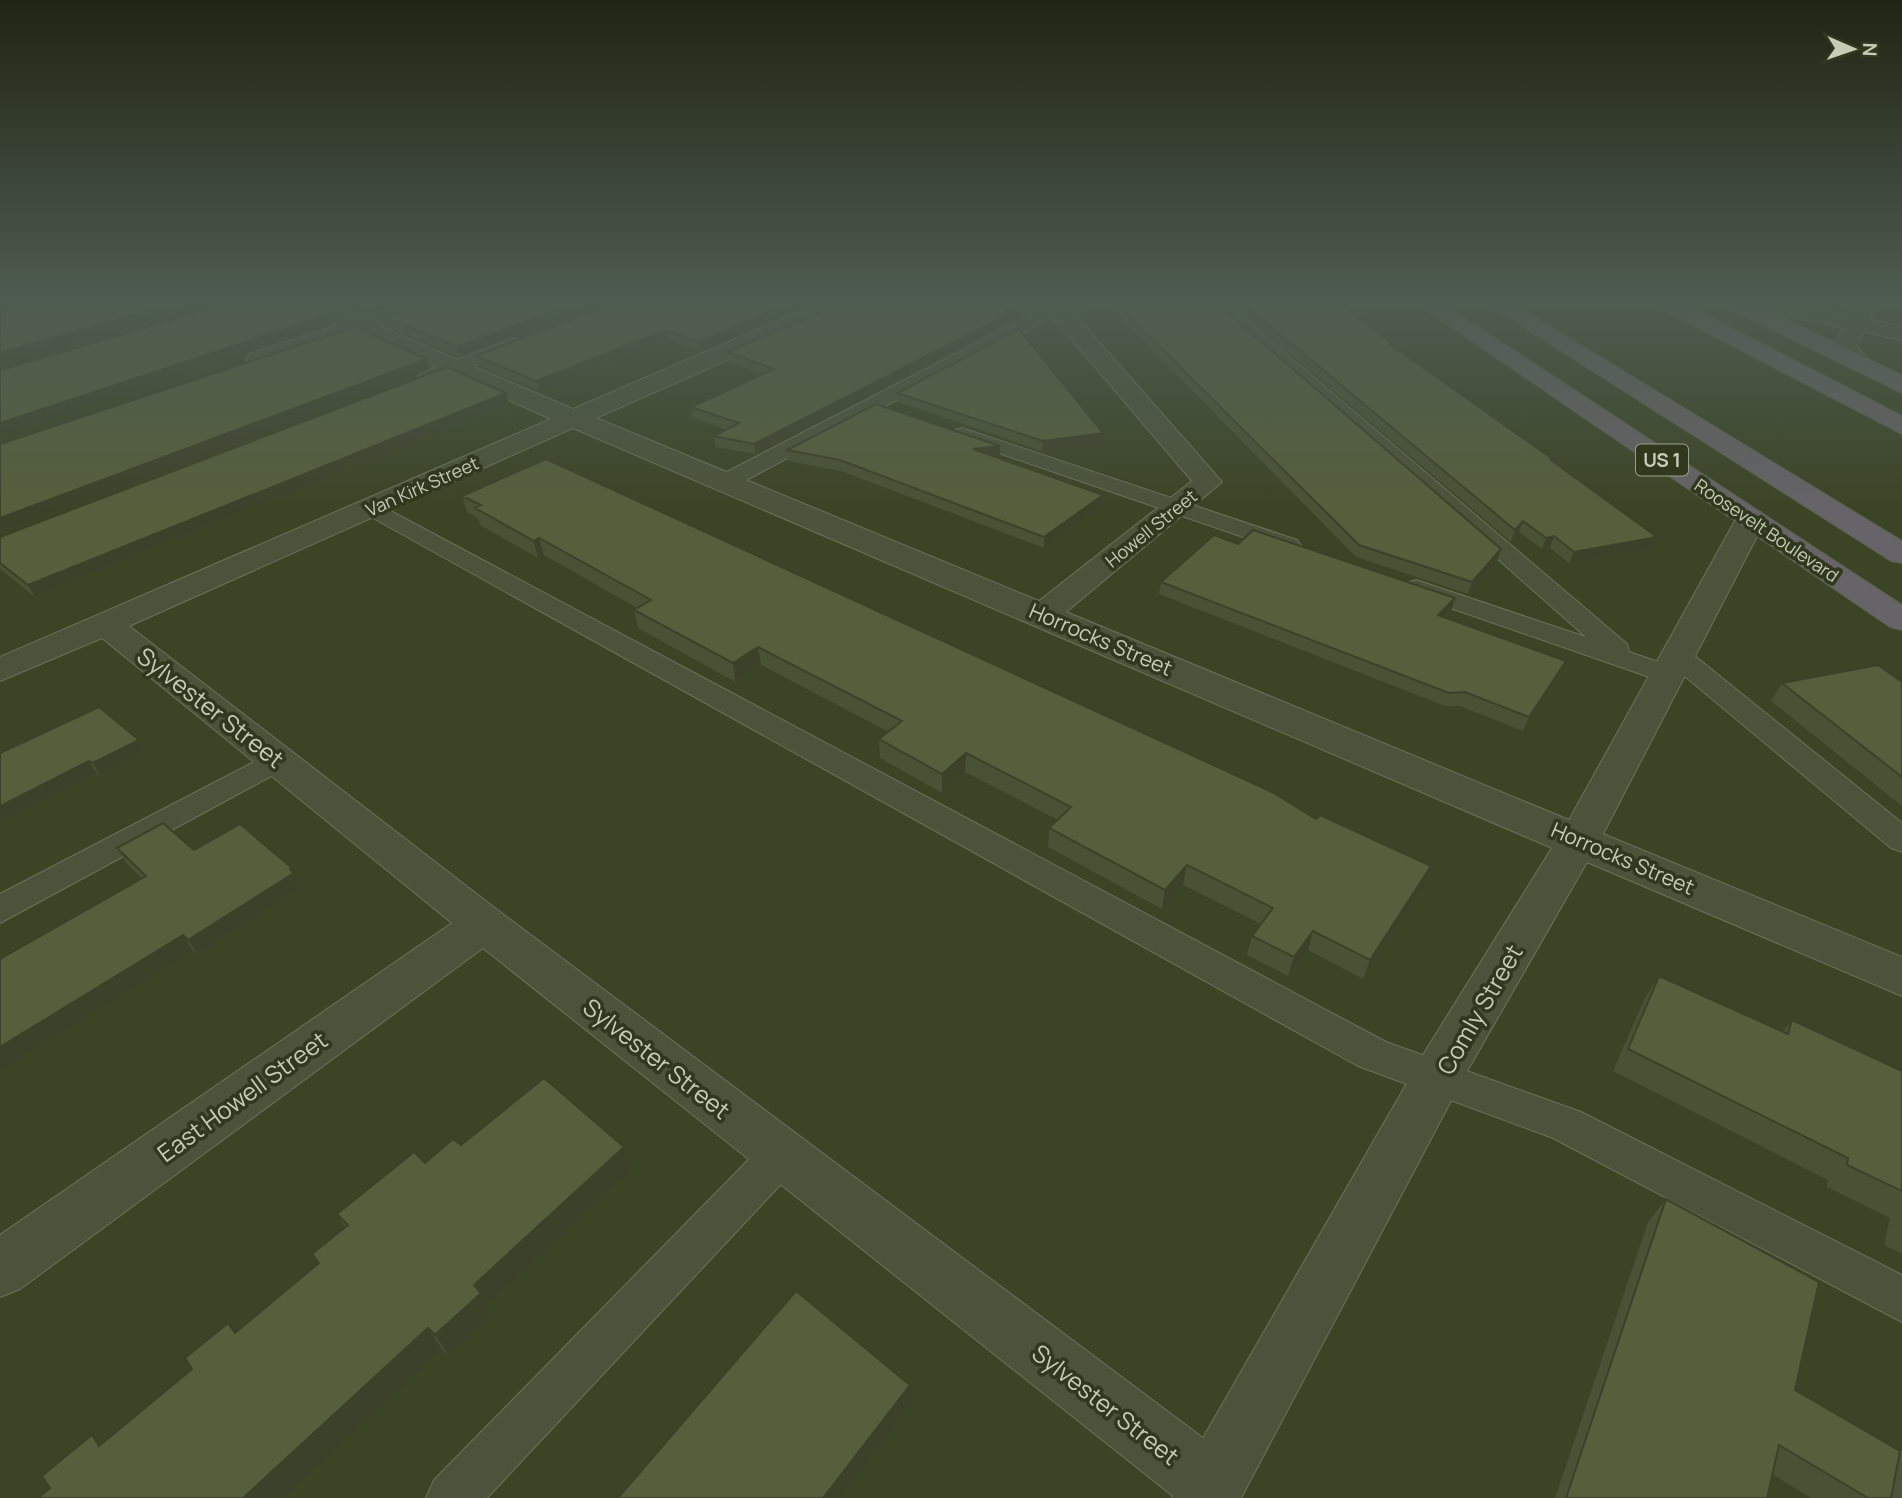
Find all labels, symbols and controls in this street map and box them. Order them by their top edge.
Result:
north arrow [1818,14,1888,84]
text: N [1857,42,1883,57]
road number: US 1 [1636,444,1688,475]
street label: Van Kirk Street [362,450,482,522]
street label: Roosevelt Boulevard [1690,473,1844,587]
street label: Howell Street [1100,484,1202,572]
street label: Horrocks Street [1025,596,1177,682]
street label: Sylvester Street [131,639,291,775]
street label: Horrocks Street [1547,815,1699,901]
street label: Comly Street [1428,938,1530,1080]
street label: Sylvester Street [577,990,737,1126]
street label: East Howell Street [150,1023,334,1169]
street label: Sylvester Street [1026,1336,1186,1472]

